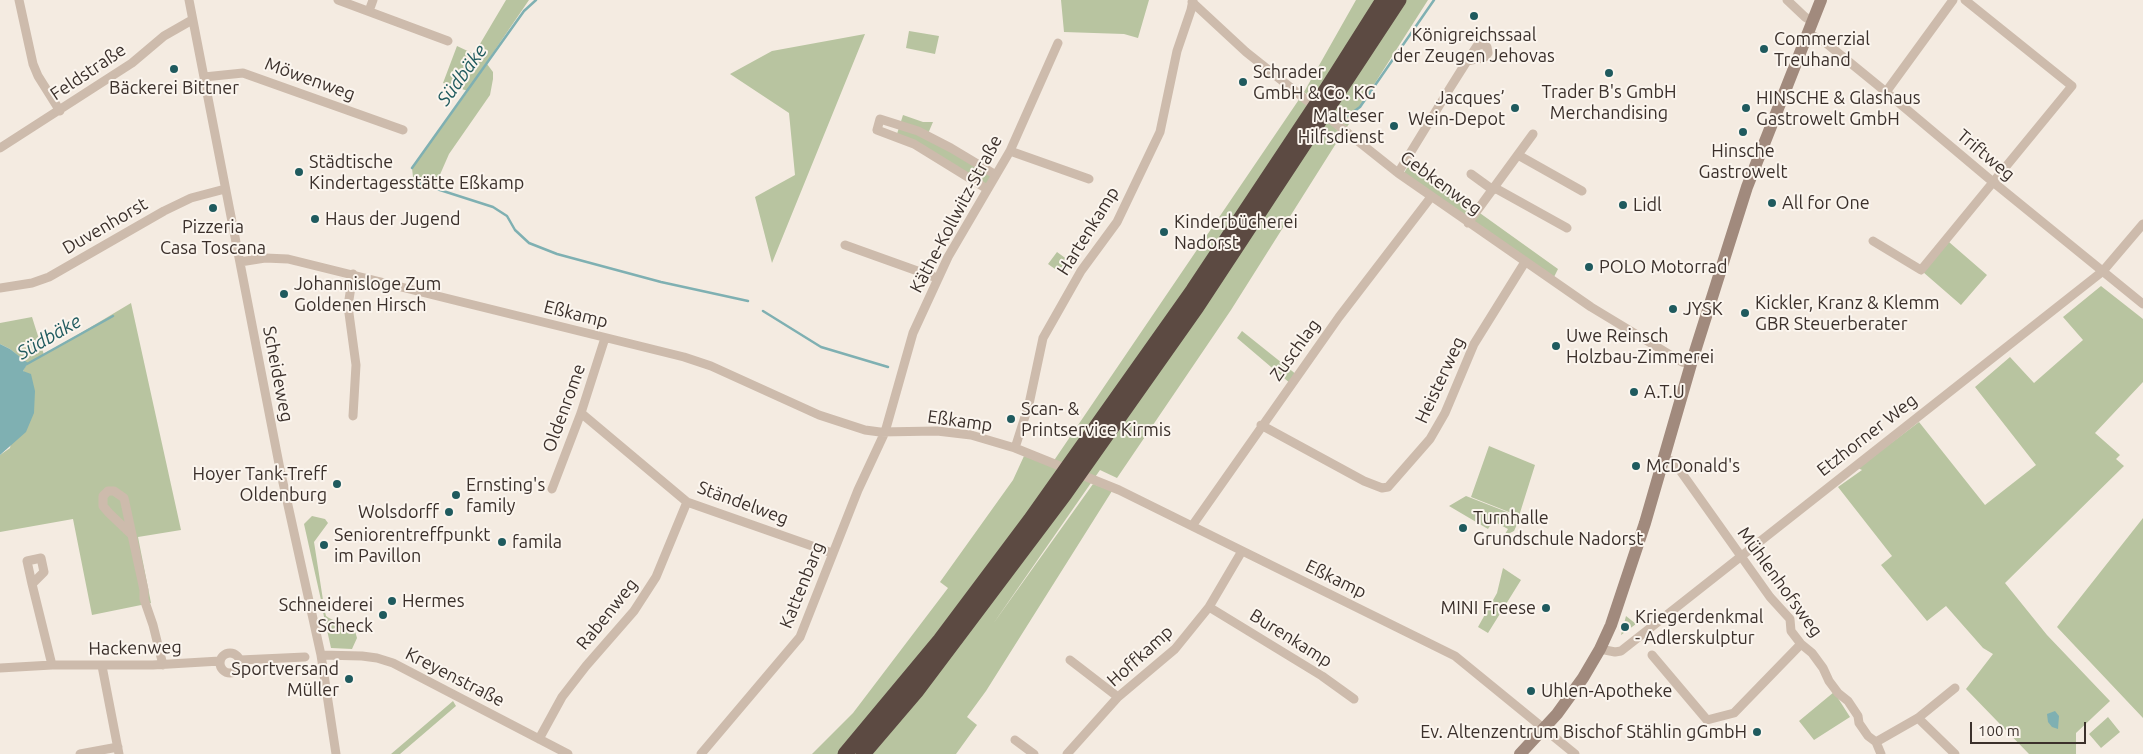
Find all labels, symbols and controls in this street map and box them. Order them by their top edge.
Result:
marker: Königreichssaal der Zeugen Jehovas [1468,10,1480,22]
place label: Königreichssaal der Zeugen Jehovas [1393,24,1555,66]
place label: Commerzial Treuhand [1774,28,1870,70]
street label: Feldstraße [46,39,130,105]
water label: Südbäke [432,40,492,110]
marker: Commerzial Treuhand [1758,43,1770,55]
street label: Möwenweg [262,53,358,105]
place label: Schrader GmbH & Co. KG [1253,61,1376,104]
marker: Bäckerei Bittner [168,63,180,75]
marker: Trader B's GmbH Merchandising [1603,67,1615,79]
marker: Schrader GmbH & Co. KG [1237,76,1249,88]
place label: Bäckerei Bittner [109,77,239,99]
place label: Trader B's GmbH Merchandising [1542,81,1676,124]
place label: Jacques’ Wein-Depot [1408,87,1505,130]
place label: HINSCHE & Glashaus Gastrowelt GmbH [1756,87,1921,130]
marker: Jacques’ Wein-Depot [1509,102,1521,114]
marker: HINSCHE & Glashaus Gastrowelt GmbH [1740,102,1752,114]
place label: Malteser Hilfsdienst [1298,105,1384,148]
marker: Malteser Hilfsdienst [1388,120,1400,132]
street label: Triftweg [1953,125,2019,185]
marker: Hinsche Gastrowelt [1737,126,1749,138]
street label: Käthe-Kollwitz-Straße [905,131,1007,297]
place label: Hinsche Gastrowelt [1698,140,1788,182]
street label: Gebkenweg [1396,146,1486,220]
place label: Städtische Kindertagesstätte Eßkamp [309,151,524,193]
marker: Städtische Kindertagesstätte Eßkamp [293,166,305,178]
street label: Hartenkamp [1052,183,1124,279]
place label: All for One [1782,192,1870,214]
street label: Duvenhorst [59,193,151,259]
place label: Lidl [1633,194,1662,216]
marker: All for One [1766,197,1778,209]
marker: Lidl [1617,199,1629,211]
marker: Pizzeria Casa Toscana [207,202,219,214]
place label: Haus der Jugend [325,208,461,230]
place label: Kinderbücherei Nadorst [1174,211,1298,253]
marker: Haus der Jugend [309,213,321,225]
place label: Pizzeria Casa Toscana [160,216,266,258]
marker: Kinderbücherei Nadorst [1158,226,1170,238]
place label: POLO Motorrad [1599,256,1728,278]
marker: POLO Motorrad [1583,261,1595,273]
place label: Johannisloge Zum Goldenen Hirsch [294,273,441,316]
marker: Johannisloge Zum Goldenen Hirsch [278,288,290,300]
place label: Kickler, Kranz & Klemm GBR Steuerberater [1755,292,1940,334]
street label: Eßkamp [542,296,610,332]
place label: JYSK [1683,298,1723,320]
marker: JYSK [1667,303,1679,315]
marker: Kickler, Kranz & Klemm GBR Steuerberater [1739,307,1751,319]
water label: Südbäke [13,310,85,364]
street label: Zuschlag [1265,315,1325,385]
street label: Scheideweg [258,324,298,424]
place label: Uwe Reinsch Holzbau-Zimmerei [1566,325,1714,368]
street label: Heisterweg [1411,333,1469,427]
marker: Uwe Reinsch Holzbau-Zimmerei [1550,340,1562,352]
street label: Oldenrome [538,361,590,455]
place label: A.T.U [1644,381,1685,403]
marker: A.T.U [1628,386,1640,398]
street label: Etzhorner Weg [1813,389,1921,481]
place label: Scan- & Printservice Kirmis [1021,398,1171,440]
street label: Eßkamp [926,406,994,436]
marker: Scan- & Printservice Kirmis [1005,413,1017,425]
place label: McDonald's [1646,455,1740,477]
marker: McDonald's [1630,460,1642,472]
place label: Hoyer Tank-Treff Oldenburg [193,463,327,506]
place label: Ernsting's family [466,474,545,516]
street label: Ständelweg [694,477,792,529]
marker: Hoyer Tank-Treff Oldenburg [331,478,343,490]
marker: Ernsting's family [450,489,462,501]
place label: Wolsdorff [358,501,439,523]
marker: Wolsdorff [443,506,455,518]
place label: Turnhalle Grundschule Nadorst [1473,507,1643,550]
marker: Turnhalle Grundschule Nadorst [1457,522,1469,534]
street label: Mühlenhofsweg [1733,523,1827,641]
place label: Seniorentreffpunkt im Pavillon [334,524,490,566]
place label: famila [512,531,562,553]
marker: famila [496,536,508,548]
marker: Seniorentreffpunkt im Pavillon [318,539,330,551]
street label: Kattenbarg [775,539,829,631]
street label: Eßkamp [1302,555,1370,603]
street label: Rabenweg [572,574,642,654]
place label: Hermes [402,590,465,612]
place label: Schneiderei Scheck [279,594,373,636]
marker: Hermes [386,595,398,607]
place label: MINI Freese [1441,597,1536,619]
marker: MINI Freese [1540,602,1552,614]
street label: Burenkamp [1246,604,1336,672]
place label: Kriegerdenkmal - Adlerskulptur [1635,606,1764,649]
marker: Schneiderei Scheck [377,609,389,621]
street label: Hoffkamp [1103,621,1177,691]
marker: Kriegerdenkmal - Adlerskulptur [1619,621,1631,633]
street label: Hackenweg [88,636,182,660]
street label: Kreyenstraße [402,643,508,711]
place label: Sportversand Müller [231,658,339,701]
marker: Sportversand Müller [343,673,355,685]
place label: Uhlen-Apotheke [1541,680,1672,702]
marker: Uhlen-Apotheke [1525,685,1537,697]
scale bar [1973,712,2089,744]
place label: Ev. Altenzentrum Bischof Stählin gGmbH [1420,721,1747,743]
text: 100 m [1978,722,2020,739]
marker: Ev. Altenzentrum Bischof Stählin gGmbH [1751,726,1763,738]

